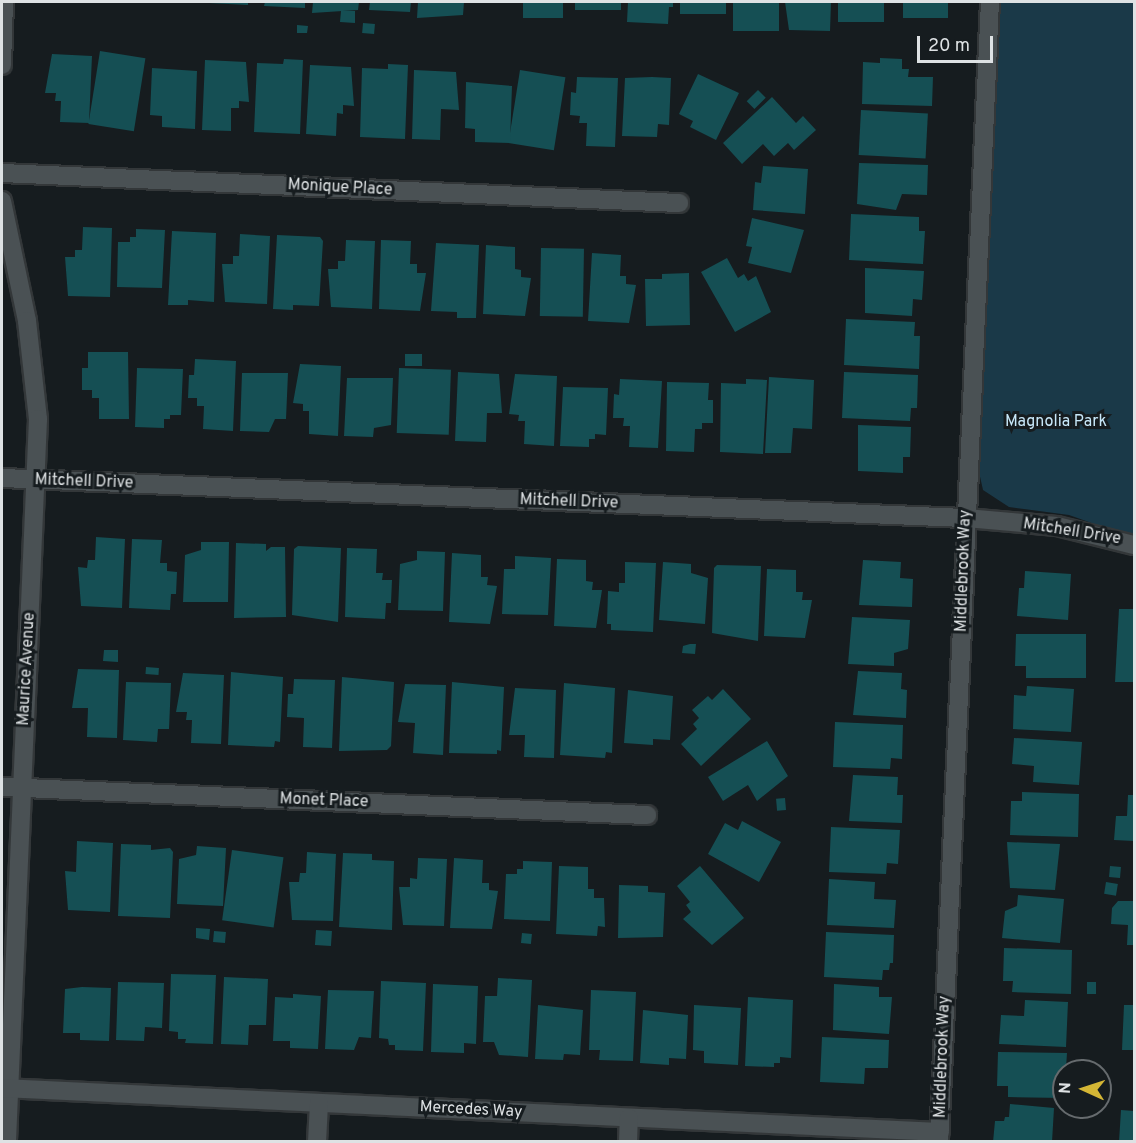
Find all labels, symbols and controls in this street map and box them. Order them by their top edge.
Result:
scale bar [920,24,996,62]
text: 20 m [928,35,970,58]
street label: Monique Place [287,176,393,200]
park label: Magnolia Park [1005,412,1107,432]
street label: Mitchell Drive [34,471,134,493]
street label: Mitchell Drive [519,491,619,513]
street label: Middlebrook Way [952,509,976,633]
street label: Mitchell Drive [1022,515,1122,549]
street label: Maurice Avenue [14,612,40,726]
street label: Monet Place [279,790,369,812]
street label: Middlebrook Way [931,995,955,1119]
north arrow [1052,1059,1112,1119]
text: N [1056,1082,1076,1094]
street label: Mercedes Way [419,1098,523,1122]

